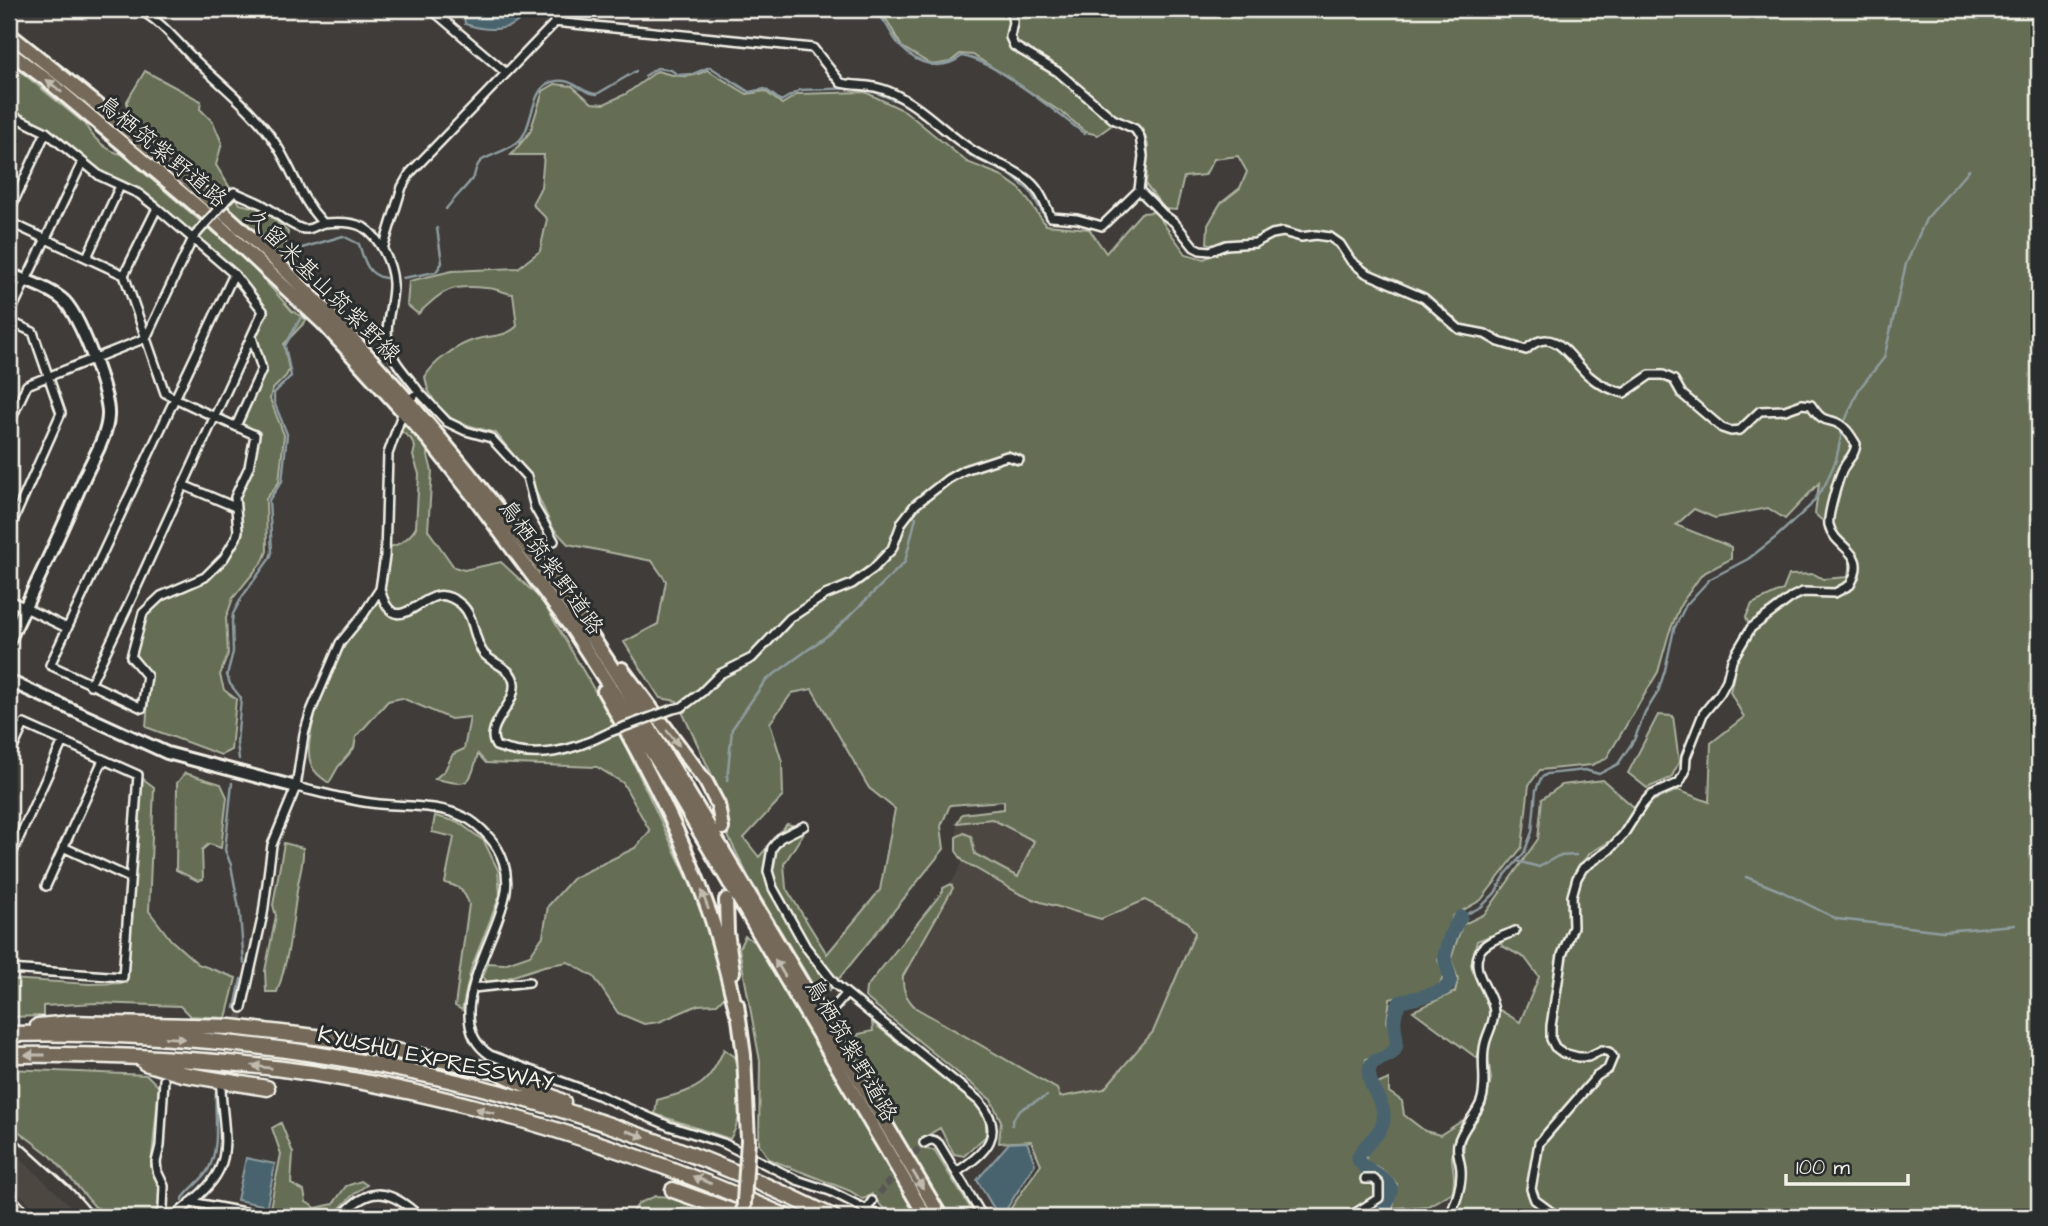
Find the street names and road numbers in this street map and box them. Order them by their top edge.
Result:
street label: 鳥栖筑紫野道路 [90,88,234,216]
street label: 久留米基山筑紫野線 [239,201,408,370]
street label: 鳥栖筑紫野道路 [491,493,611,642]
street label: 鳥栖筑紫野道路 [797,973,905,1128]
street label: KYUSHU EXPRESSWAY [315,1018,557,1100]

